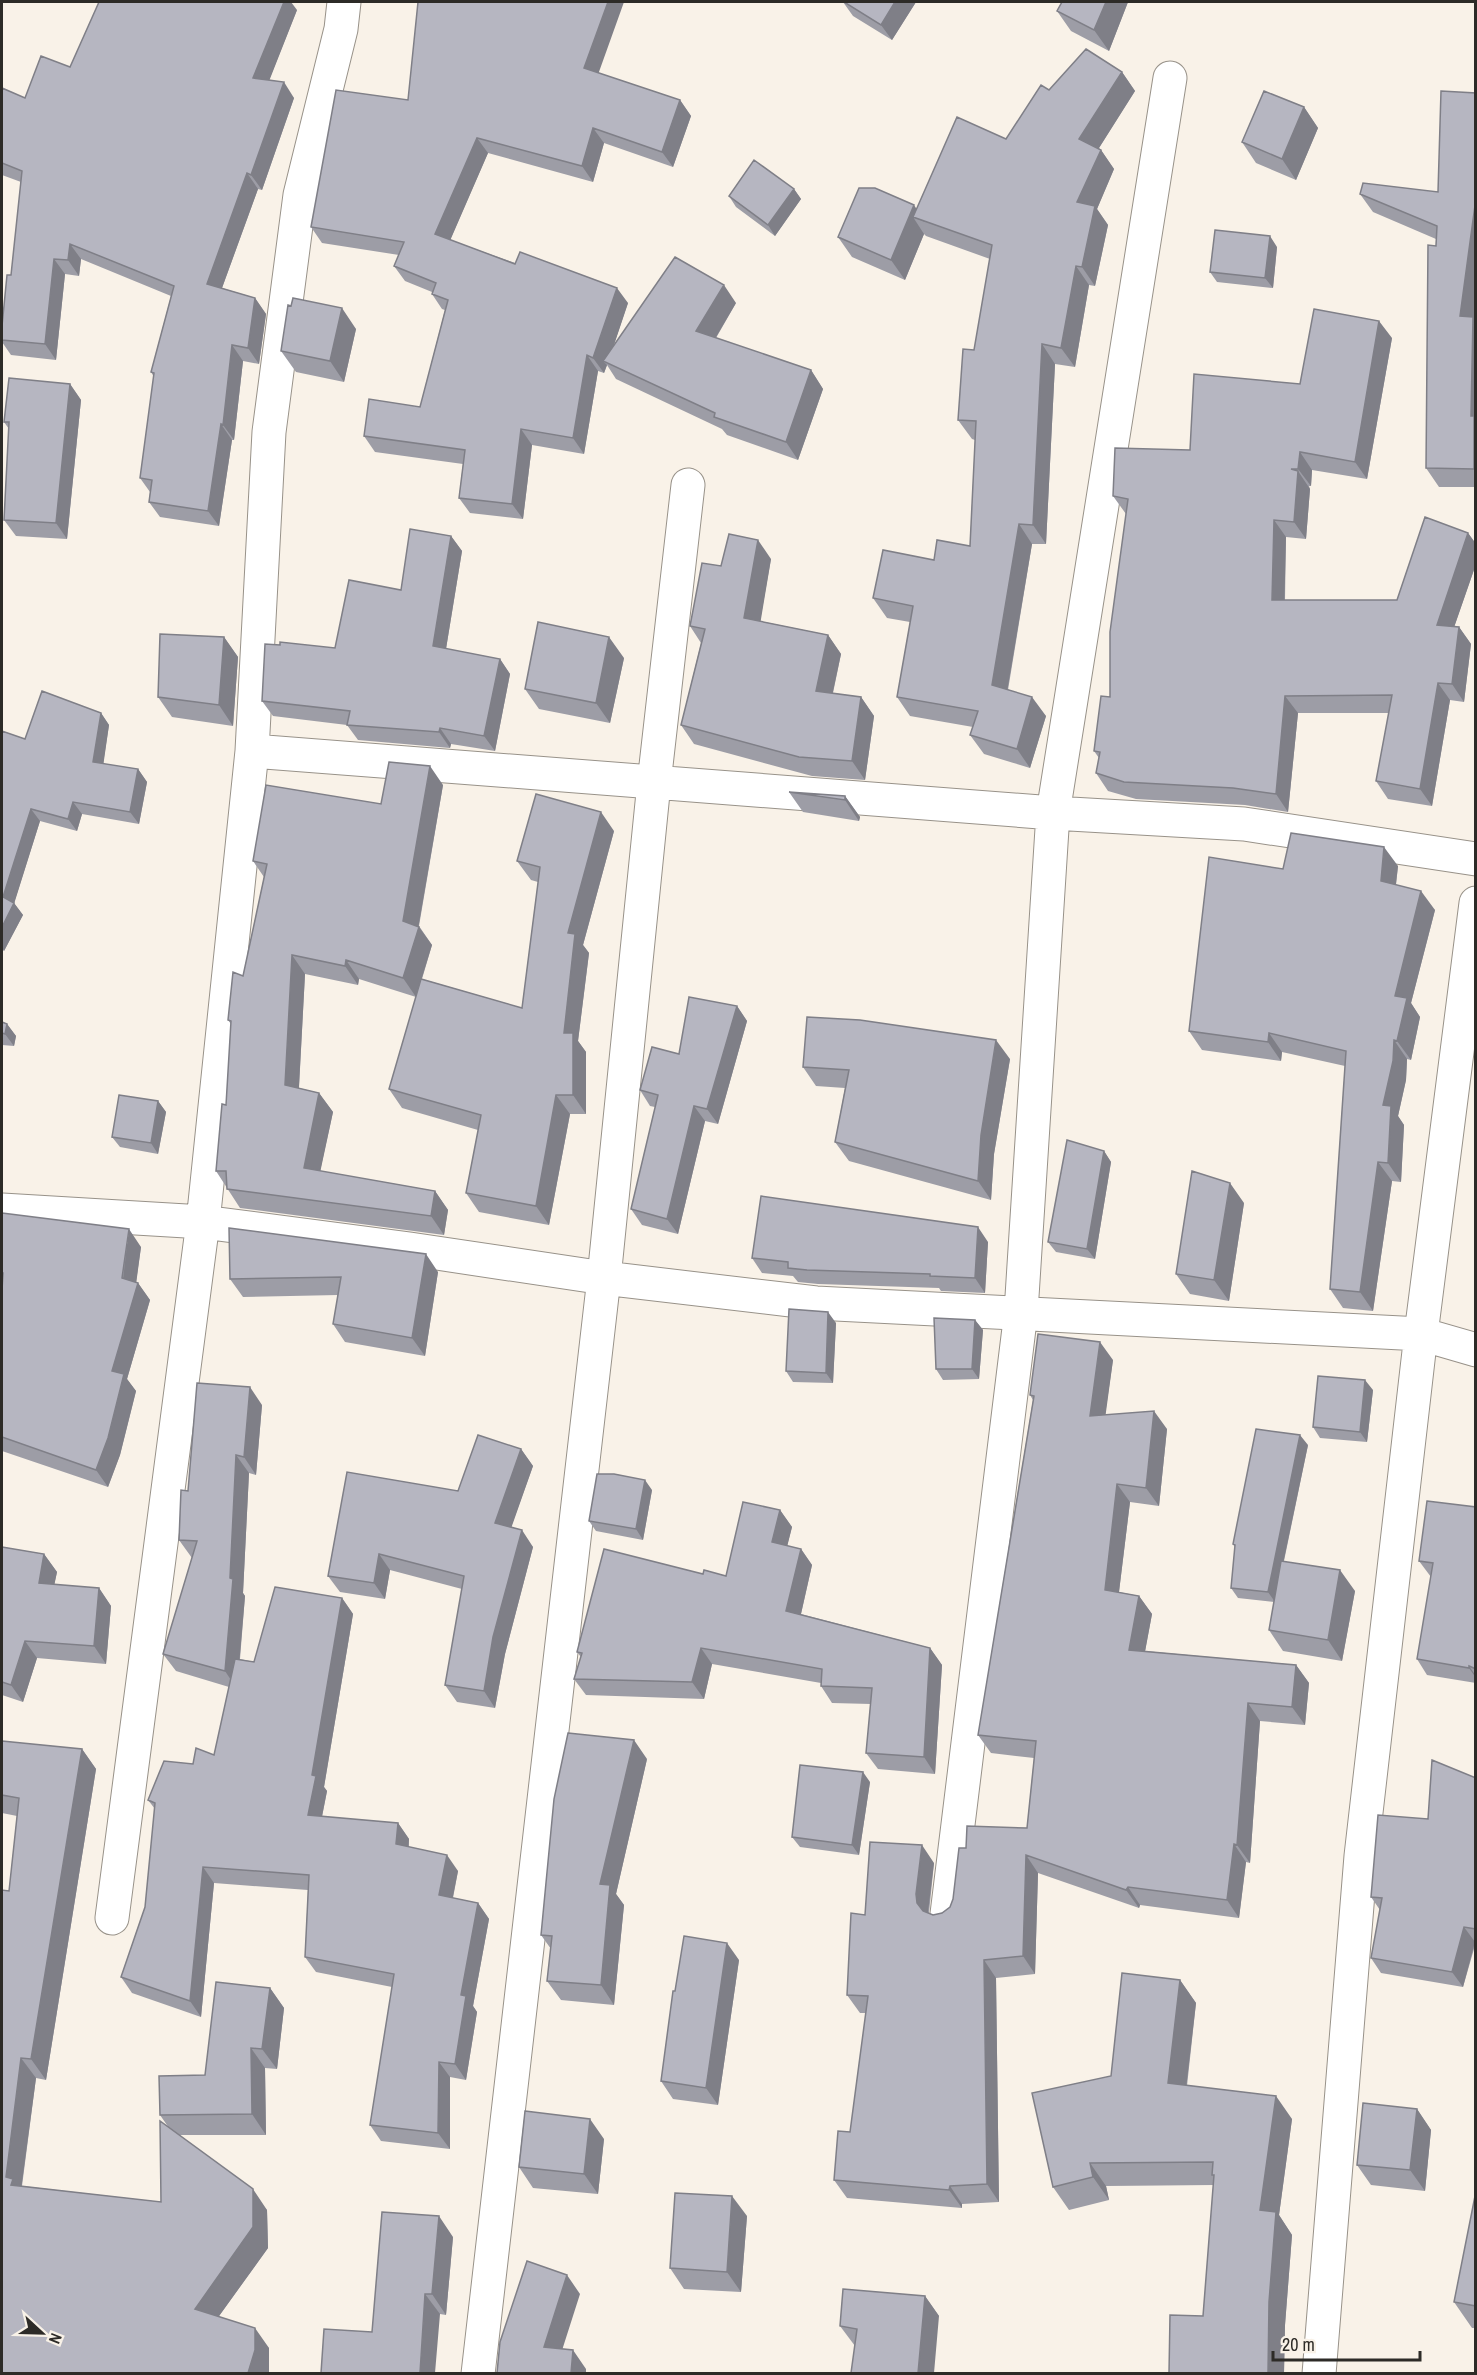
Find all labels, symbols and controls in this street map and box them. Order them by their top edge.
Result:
north arrow [12,2303,72,2363]
scale bar [1273,2324,1420,2362]
text: N [44,2330,68,2347]
text: 20 m [1282,2332,1315,2357]

